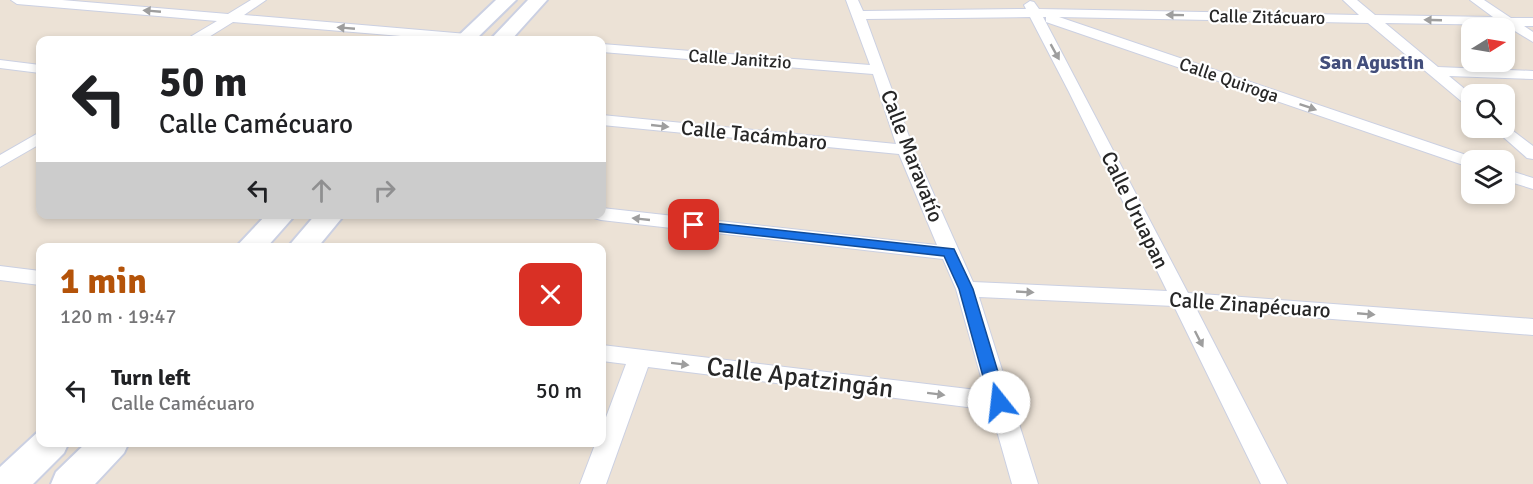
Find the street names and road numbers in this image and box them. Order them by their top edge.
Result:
street label: Calle Zitácuaro [1209,5,1325,29]
street label: Calle Janitzio [688,44,792,74]
street label: Calle Quiroga [1176,53,1282,107]
street label: Calle Maravatío [875,86,949,226]
street label: Calle Tacámbaro [680,114,828,156]
street label: Calle Uruapan [1095,147,1175,273]
street label: Calle Zinapécuaro [1168,286,1332,324]
street label: Calle Apatzingán [705,351,895,405]

